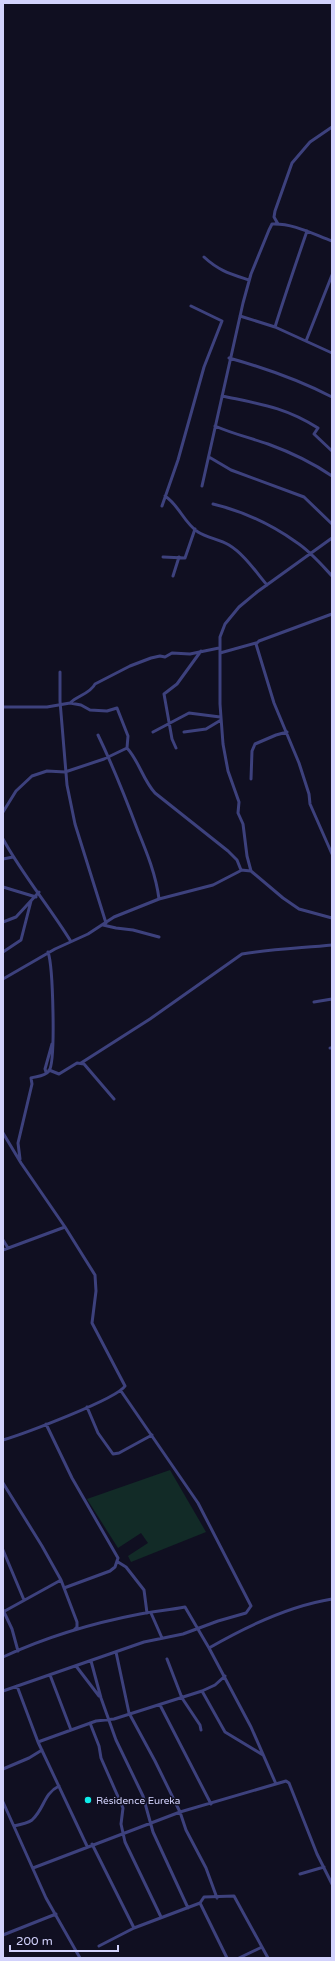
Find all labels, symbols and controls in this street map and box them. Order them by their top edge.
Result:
marker: Résidence Eureka [83,1795,93,1805]
place label: Résidence Eureka [96,1795,180,1807]
scale bar [10,1927,118,1953]
text: 200 m [16,1934,53,1948]

